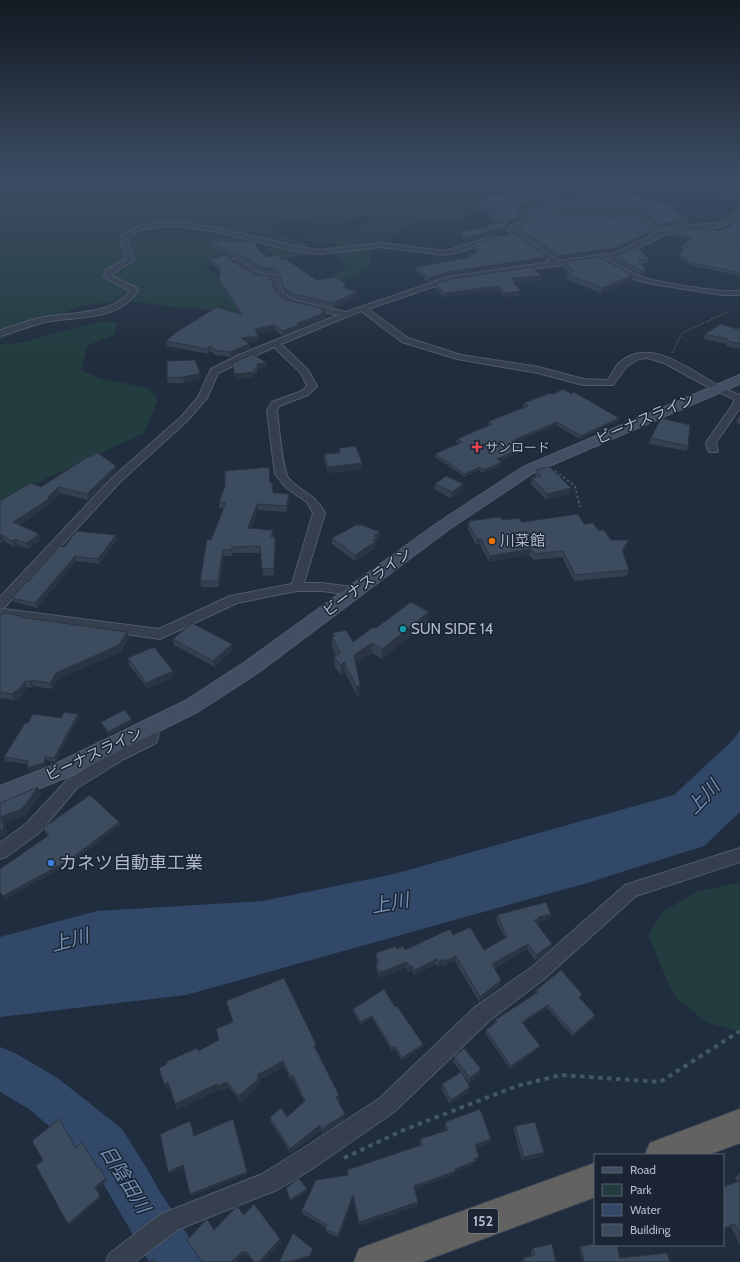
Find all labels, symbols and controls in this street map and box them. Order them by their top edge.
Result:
street label: ビーナスライン [593,390,697,448]
place label: サンロード [485,439,550,455]
marker: サンロード [472,442,482,452]
place label: 川菜館 [500,532,545,550]
marker: 川菜館 [487,536,497,546]
street label: ビーナスライン [319,544,415,620]
place label: SUN SIDE 14 [411,620,494,638]
marker: SUN SIDE 14 [398,624,408,634]
street label: ビーナスライン [43,724,145,784]
water label: 上川 [682,774,726,819]
place label: カネツ自動車工業 [59,852,203,874]
marker: カネツ自動車工業 [46,858,56,868]
water label: 上川 [369,888,413,918]
water label: 上川 [49,923,93,956]
water label: 日陰田川 [95,1141,156,1219]
legend [594,1154,724,1246]
text: Road [630,1162,656,1177]
text: Park [630,1182,652,1197]
text: Water [630,1202,661,1217]
road number: 152 [468,1209,498,1233]
text: Building [630,1222,672,1237]

